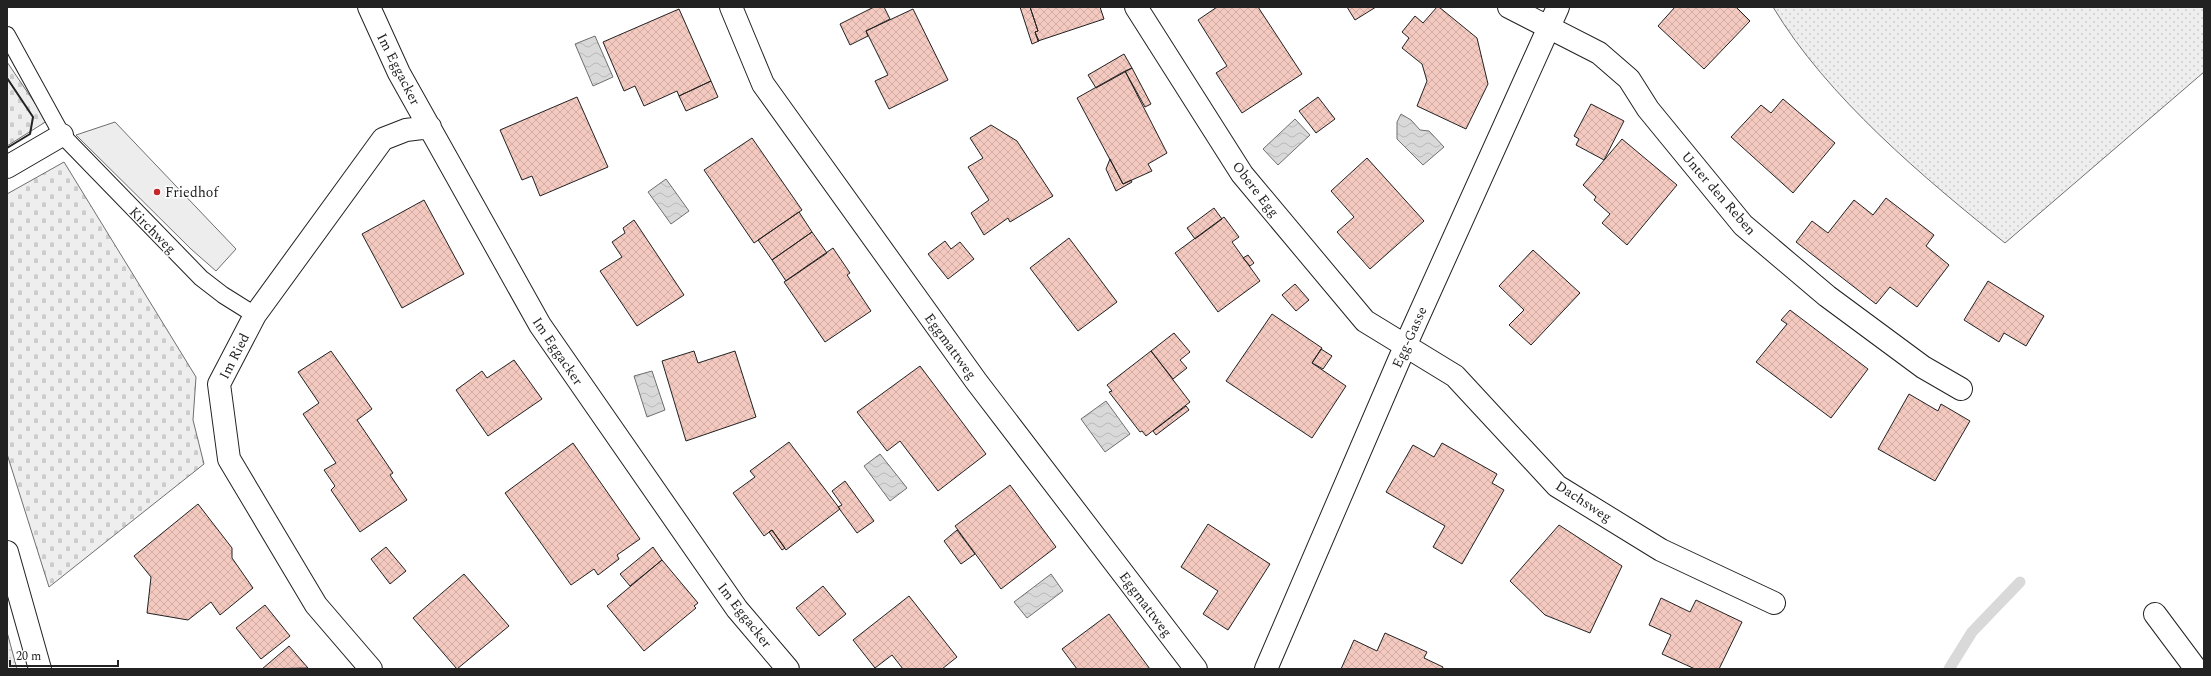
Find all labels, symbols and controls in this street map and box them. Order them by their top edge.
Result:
street label: Im Eggacker [371,30,426,109]
street label: Unter den Reben [1676,147,1761,240]
street label: Obere Egg [1227,157,1284,222]
place label: Friedhof [165,182,219,203]
marker: Friedhof [152,187,162,197]
street label: Kirchweg [124,202,181,259]
street label: Egg-Gasse [1387,303,1432,371]
street label: Eggmattweg [919,309,982,384]
street label: Im Eggacker [527,313,588,390]
street label: Im Ried [214,329,255,383]
street label: Dachsweg [1551,475,1616,528]
street label: Eggmattweg [1114,567,1177,642]
street label: Im Eggacker [712,578,777,653]
scale bar [10,642,118,668]
text: 20 m [16,647,41,666]

